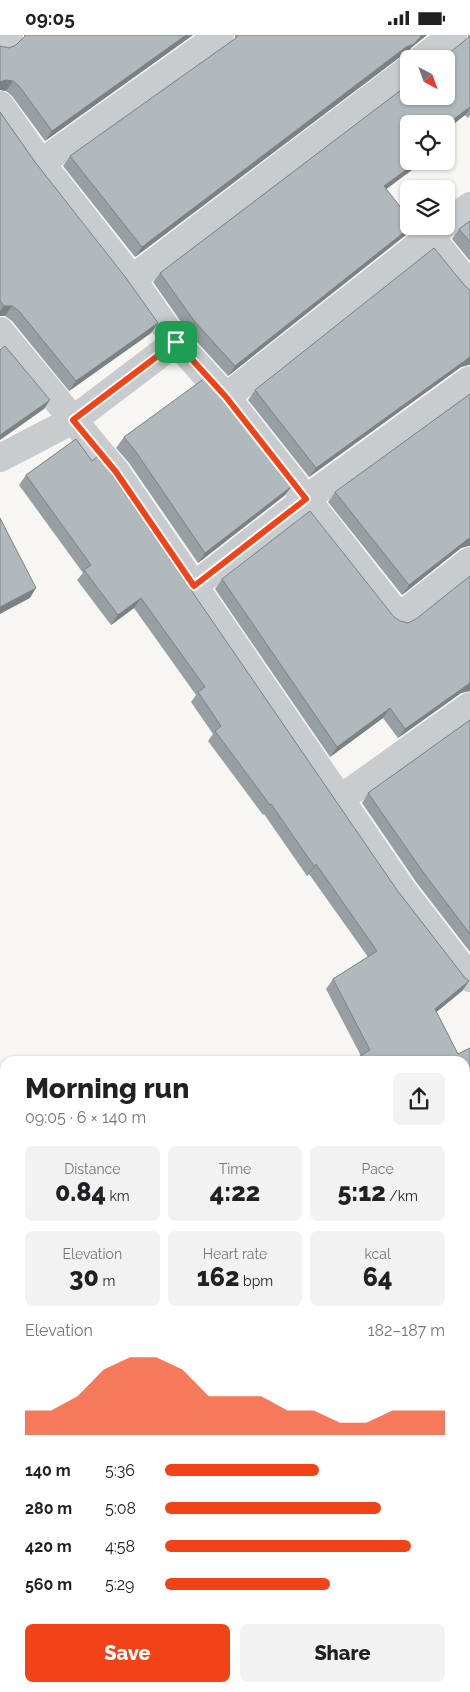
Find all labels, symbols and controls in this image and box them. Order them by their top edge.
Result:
text: 09:05 [25,7,75,29]
north arrow [400,50,455,105]
map controls [400,50,455,235]
button: locate [400,115,455,170]
button: layers [400,180,455,235]
pin [155,321,197,363]
icon: arrive [162,328,190,356]
text: Morning run [25,1072,189,1105]
button: share [393,1073,445,1125]
text: 09:05 · 6 × 140 m [25,1108,146,1127]
text: Distance [64,1161,120,1177]
text: Time [219,1161,251,1177]
text: Pace [362,1161,394,1177]
text: 0.84 [55,1177,106,1207]
text: 4:22 [210,1177,260,1207]
text: 5:12 [337,1177,386,1207]
text: km [106,1188,130,1204]
text: /km [386,1188,418,1204]
text: Elevation [63,1246,122,1262]
text: Heart rate [203,1246,267,1262]
text: kcal [365,1246,391,1262]
text: 30 [69,1262,99,1292]
text: 162 [197,1262,239,1292]
text: 64 [363,1262,392,1292]
text: m [99,1273,115,1289]
text: bpm [239,1273,273,1289]
text: Elevation [25,1321,93,1340]
text: 182–187 m [368,1321,445,1340]
text: 140 m [25,1461,71,1480]
text: 5:36 [105,1461,135,1480]
text: 280 m [25,1499,72,1518]
text: 5:08 [105,1499,136,1518]
text: 420 m [25,1537,72,1556]
text: 4:58 [105,1537,135,1556]
text: 560 m [25,1575,72,1594]
text: 5:29 [105,1575,134,1594]
button: Save [25,1624,230,1682]
button: Share [240,1624,445,1682]

